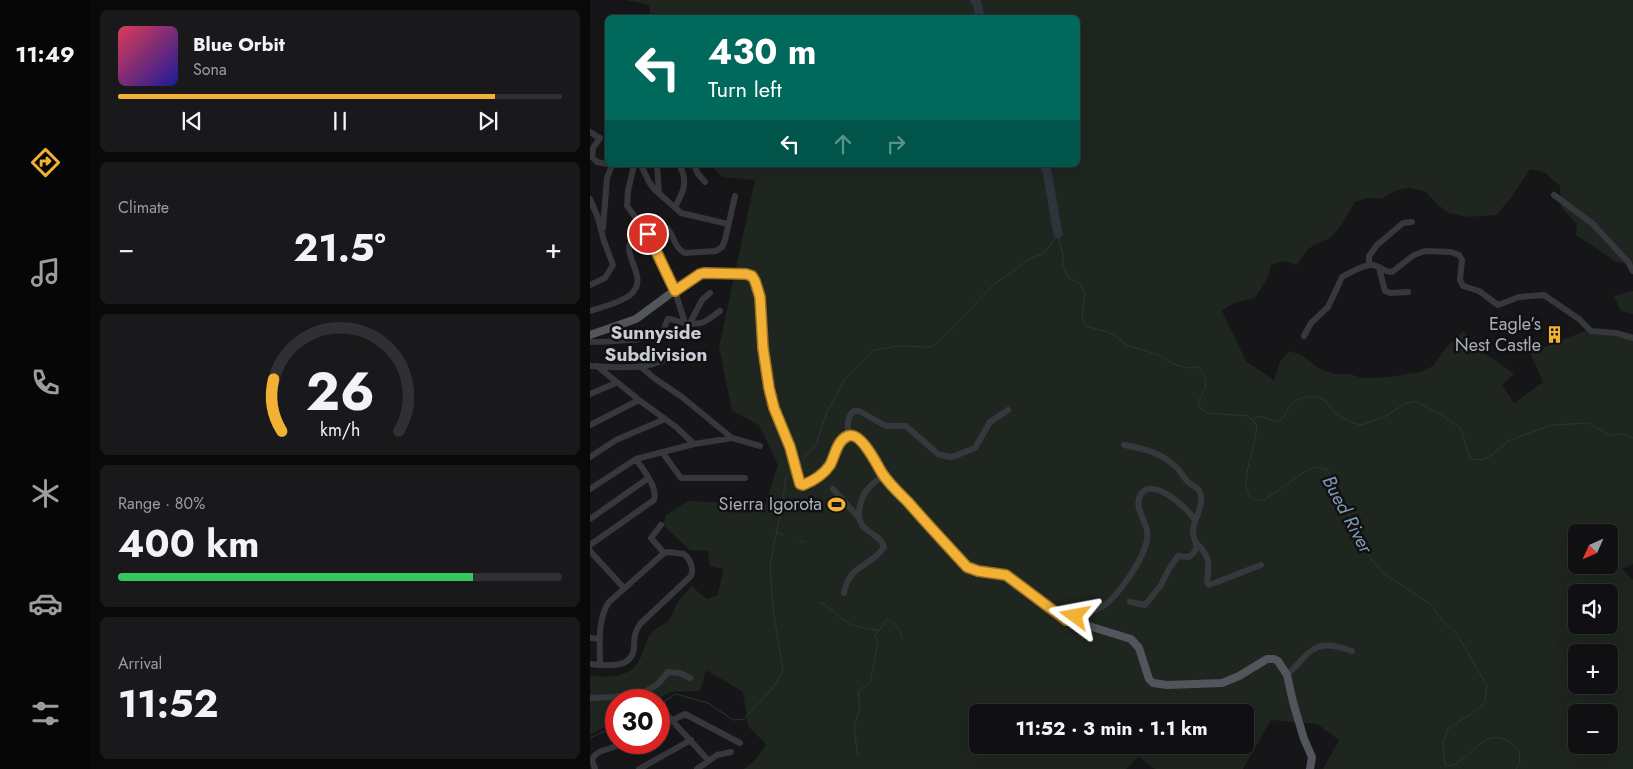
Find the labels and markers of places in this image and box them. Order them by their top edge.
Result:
pin [627,213,669,255]
place label: Eagle’s Nest Castle [1455,311,1541,358]
building icon: Eagle’s Nest Castle [1545,324,1565,344]
place label: Sierra Igorota [719,491,822,517]
sports icon: Sierra Igorota [826,494,846,514]

